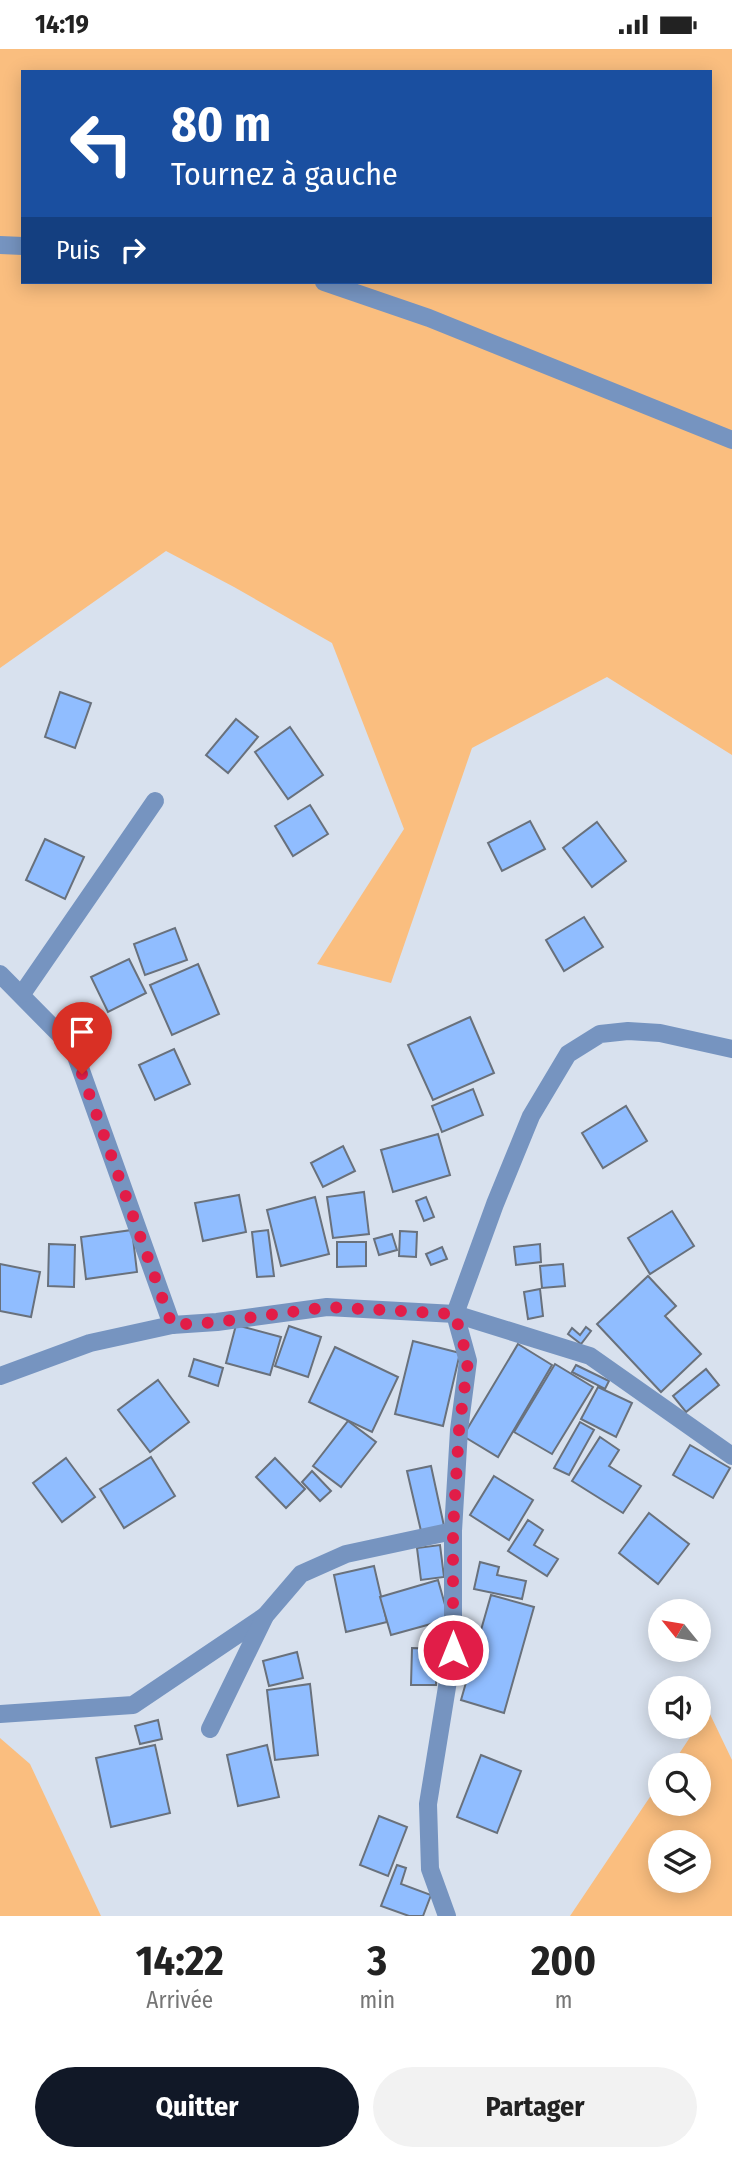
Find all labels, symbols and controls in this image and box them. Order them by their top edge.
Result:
text: 14:19 [35,9,89,40]
text: 80 m [171,95,271,154]
icon: left [56,98,147,189]
text: Tournez à gauche [171,155,398,193]
icon: right [114,231,152,269]
text: Puis [56,235,100,266]
pin [52,1002,112,1074]
icon: arrive [63,1013,101,1051]
north arrow [648,1599,710,1663]
map controls [648,1599,711,1893]
position arrow [416,1613,490,1687]
button: sound [648,1676,711,1739]
button: search [648,1753,711,1816]
button: layers [648,1830,711,1893]
text: 14:22 [136,1936,224,1986]
text: 3 [367,1936,387,1986]
text: 200 [531,1936,596,1986]
text: Arrivée [146,1986,213,2014]
text: min [359,1986,395,2014]
text: m [555,1986,572,2014]
button: Quitter [35,2067,359,2147]
button: Partager [373,2067,697,2147]

